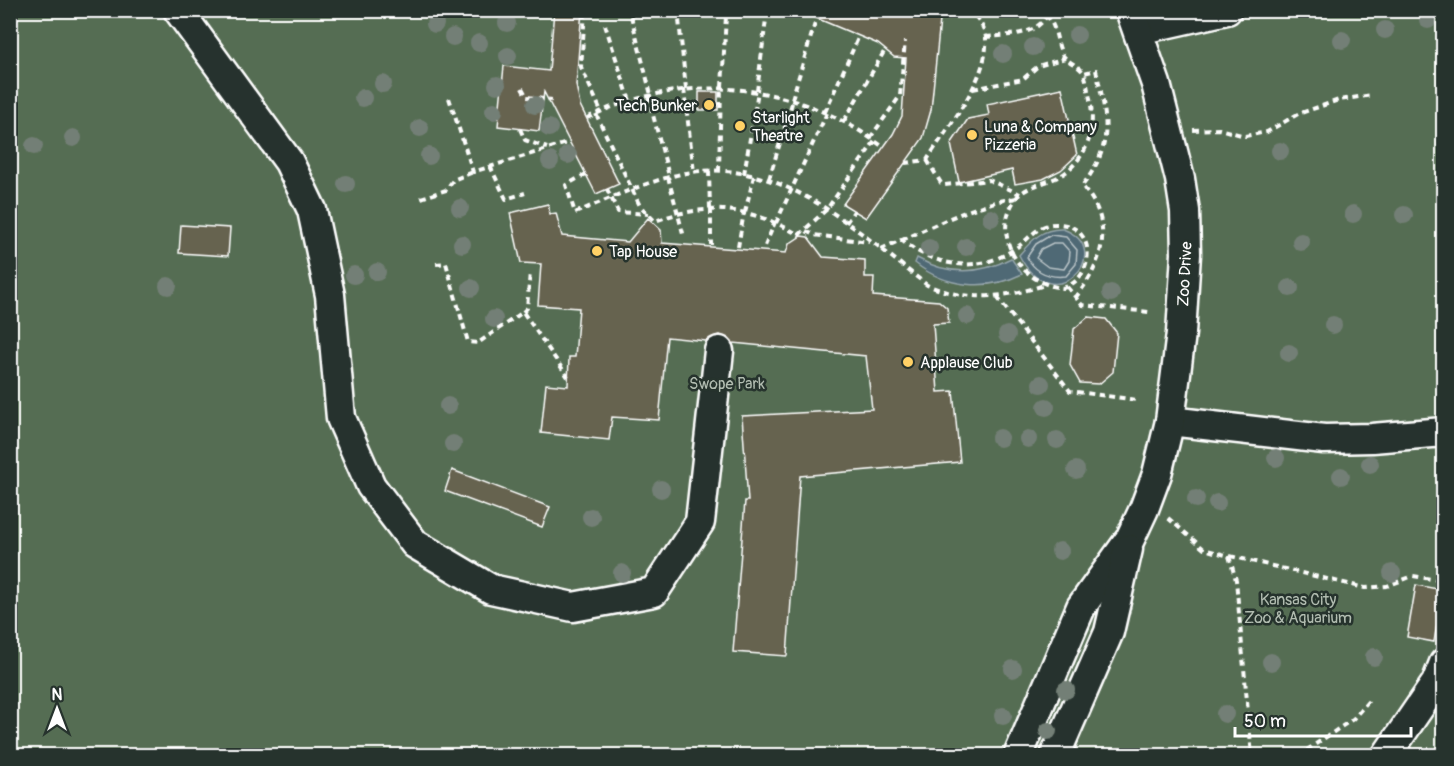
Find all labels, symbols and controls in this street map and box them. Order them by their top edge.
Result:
place label: Tech Bunker [616,96,697,116]
marker: Tech Bunker [702,98,716,112]
place label: Starlight Theatre [752,108,810,146]
place label: Luna & Company Pizzeria [984,117,1097,155]
marker: Starlight Theatre [733,119,747,133]
marker: Luna & Company Pizzeria [965,128,979,142]
street label: Zoo Drive [1173,241,1197,307]
place label: Tap House [609,242,677,262]
marker: Tap House [590,244,604,258]
place label: Applause Club [920,353,1013,373]
marker: Applause Club [901,355,915,369]
park label: Swope Park [689,374,765,394]
park label: Kansas City Zoo & Aquarium [1244,590,1352,628]
north arrow [27,679,87,739]
text: N [52,685,63,705]
scale bar [1235,700,1410,738]
text: 50 m [1244,710,1286,733]

